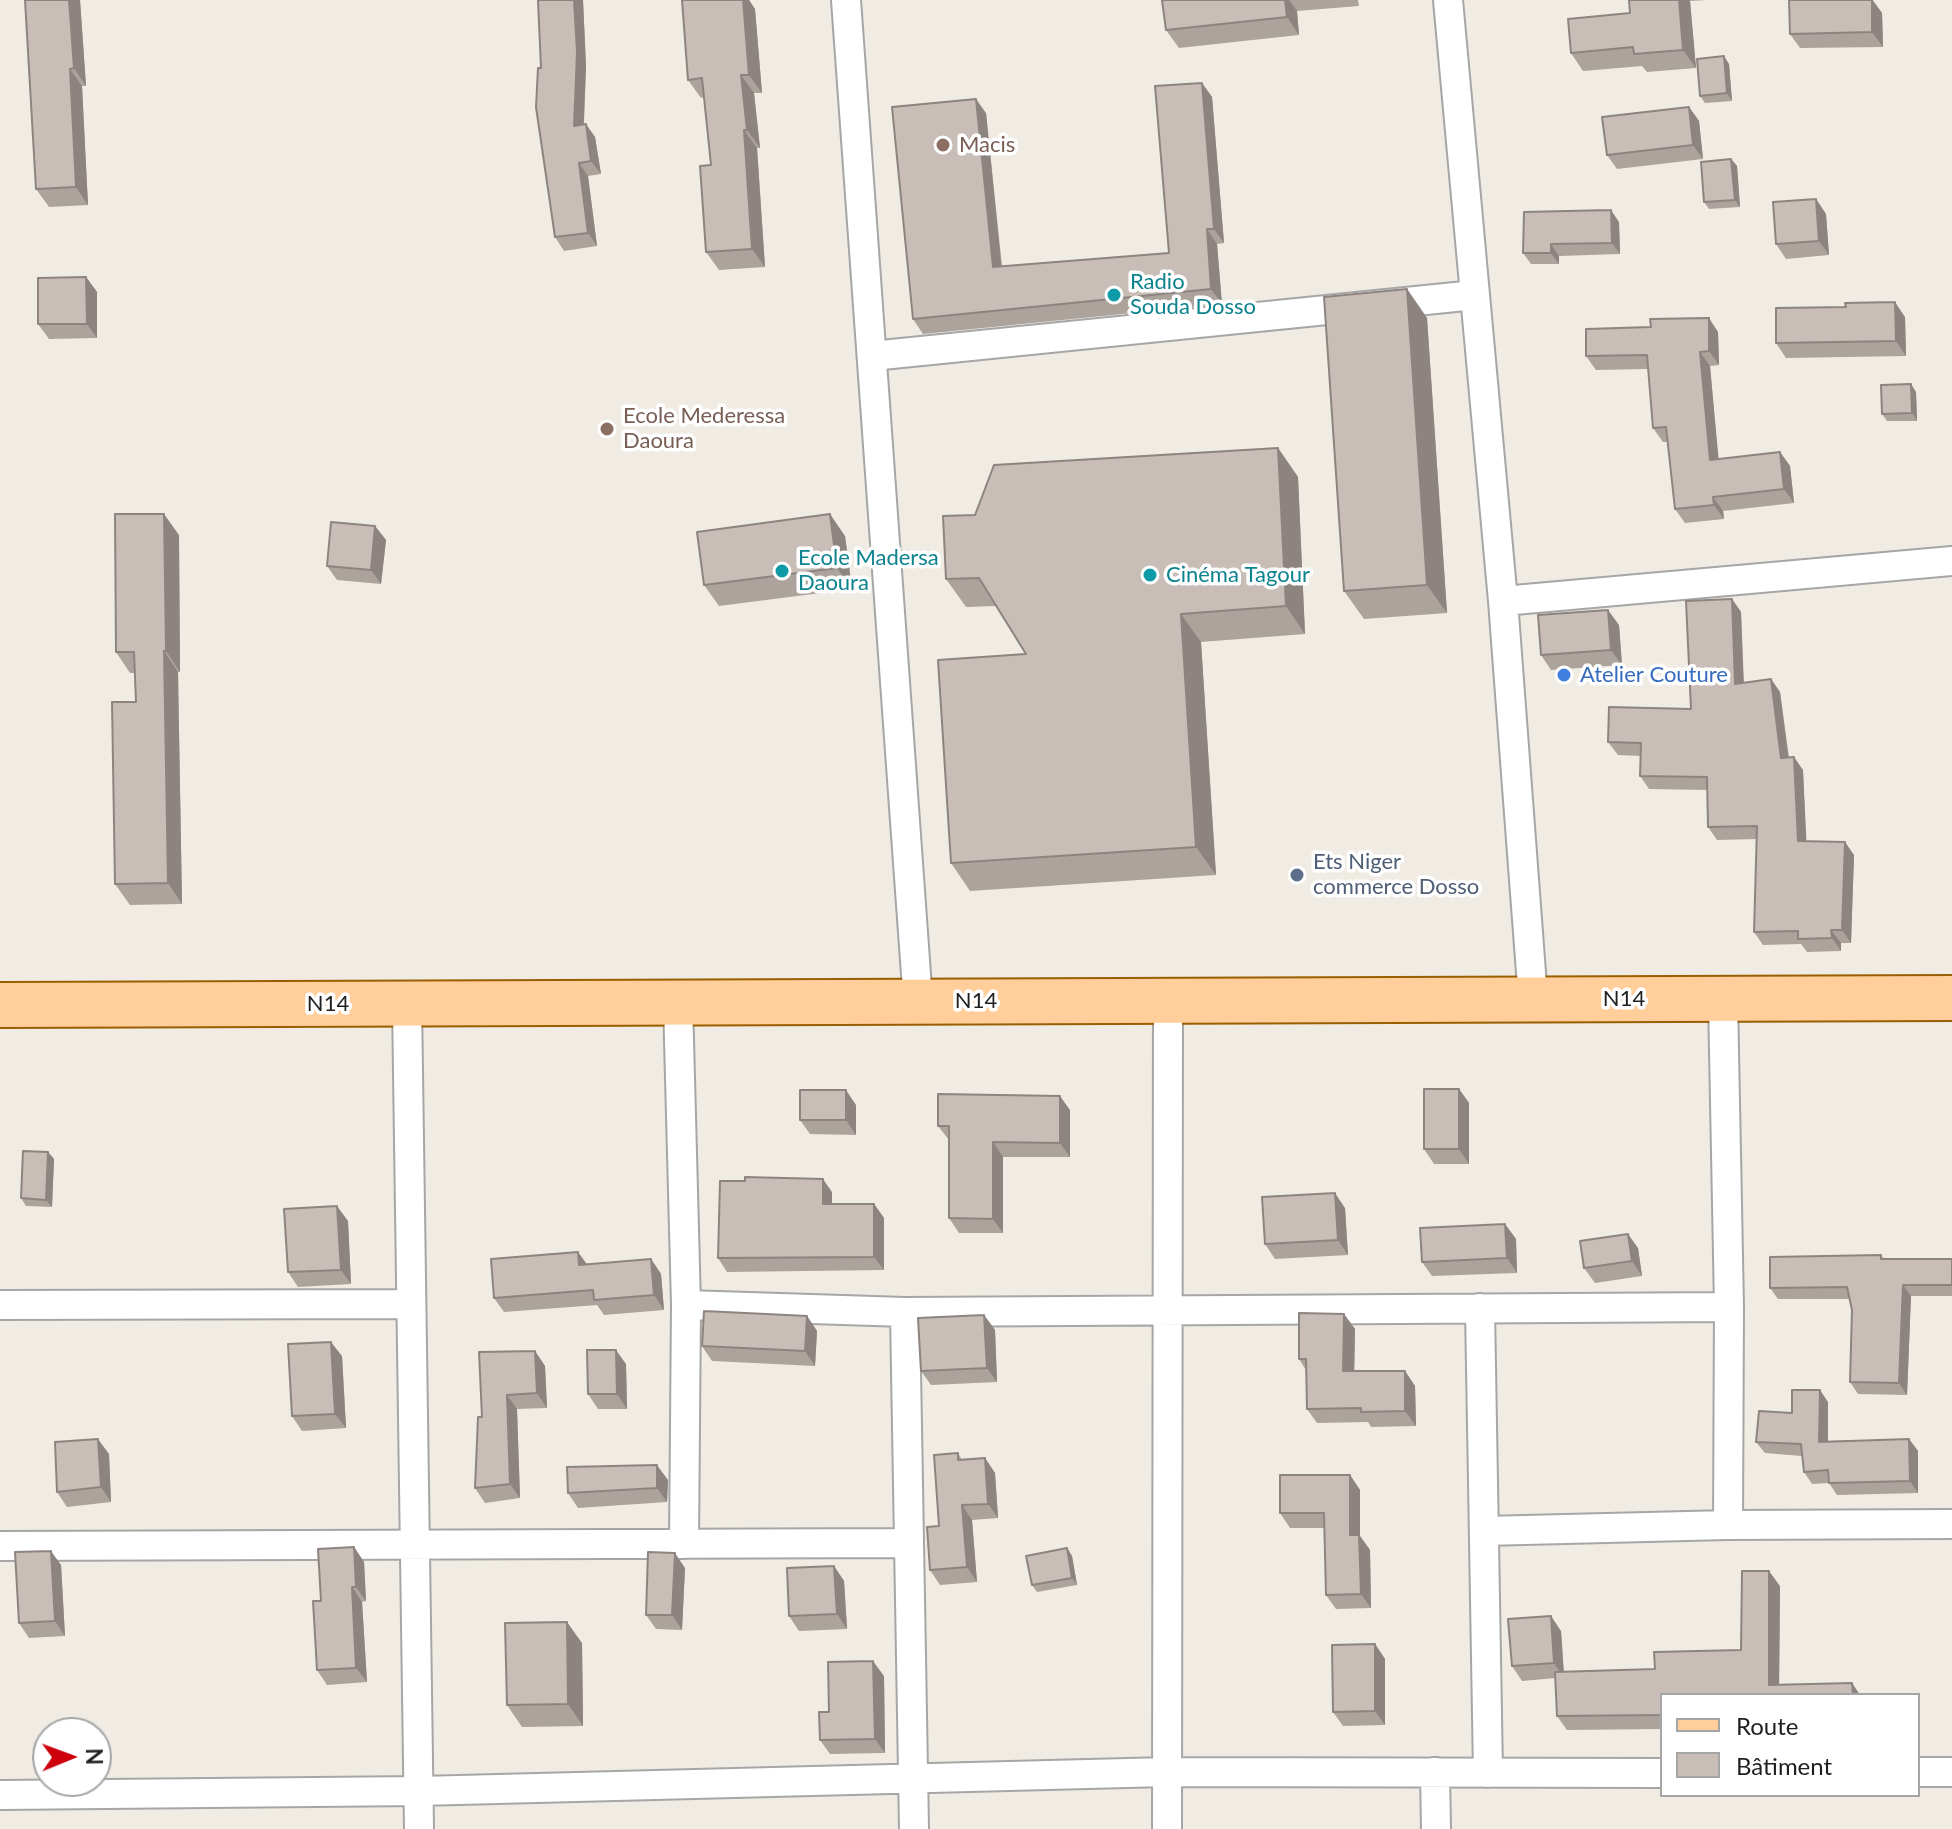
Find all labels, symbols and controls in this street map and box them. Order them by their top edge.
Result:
place label: Macis [959,132,1015,158]
marker: Macis [934,136,952,154]
place label: Radio Souda Dosso [1130,269,1256,320]
marker: Radio Souda Dosso [1105,286,1123,304]
place label: Ecole Mederessa Daoura [623,403,785,454]
marker: Ecole Mederessa Daoura [598,420,616,438]
place label: Ecole Madersa Daoura [798,545,939,596]
marker: Ecole Madersa Daoura [773,562,791,580]
place label: Cinéma Tagour [1166,562,1310,588]
marker: Cinéma Tagour [1141,566,1159,584]
place label: Atelier Couture [1580,662,1728,688]
marker: Atelier Couture [1555,666,1573,684]
place label: Ets Niger commerce Dosso [1313,849,1479,900]
marker: Ets Niger commerce Dosso [1288,866,1306,884]
street label: N14 [1603,986,1645,1012]
street label: N14 [955,988,997,1014]
street label: N14 [307,991,349,1017]
legend [1660,1693,1920,1797]
text: Route [1736,1711,1798,1740]
north arrow [32,1717,112,1797]
text: N [81,1748,108,1765]
text: Bâtiment [1736,1751,1832,1780]

